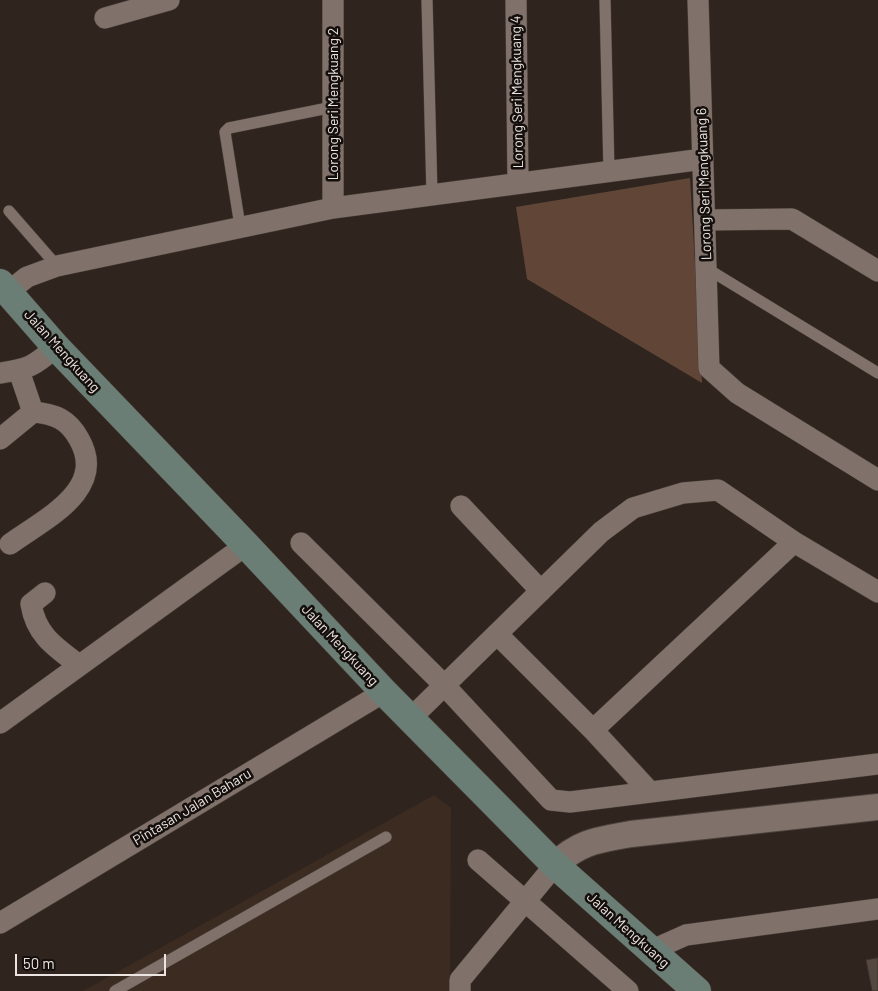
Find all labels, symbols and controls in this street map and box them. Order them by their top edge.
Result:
street label: Lorong Seri Mengkuang 4 [507,15,527,169]
street label: Lorong Seri Mengkuang 2 [325,28,341,180]
street label: Lorong Seri Mengkuang 6 [693,108,715,260]
street label: Jalan Mengkuang [21,306,103,396]
street label: Jalan Mengkuang [298,601,382,689]
street label: Pintasan Jalan Baharu [130,765,254,849]
street label: Jalan Mengkuang [583,889,673,971]
scale bar [18,944,169,976]
text: 50 m [23,954,55,972]

